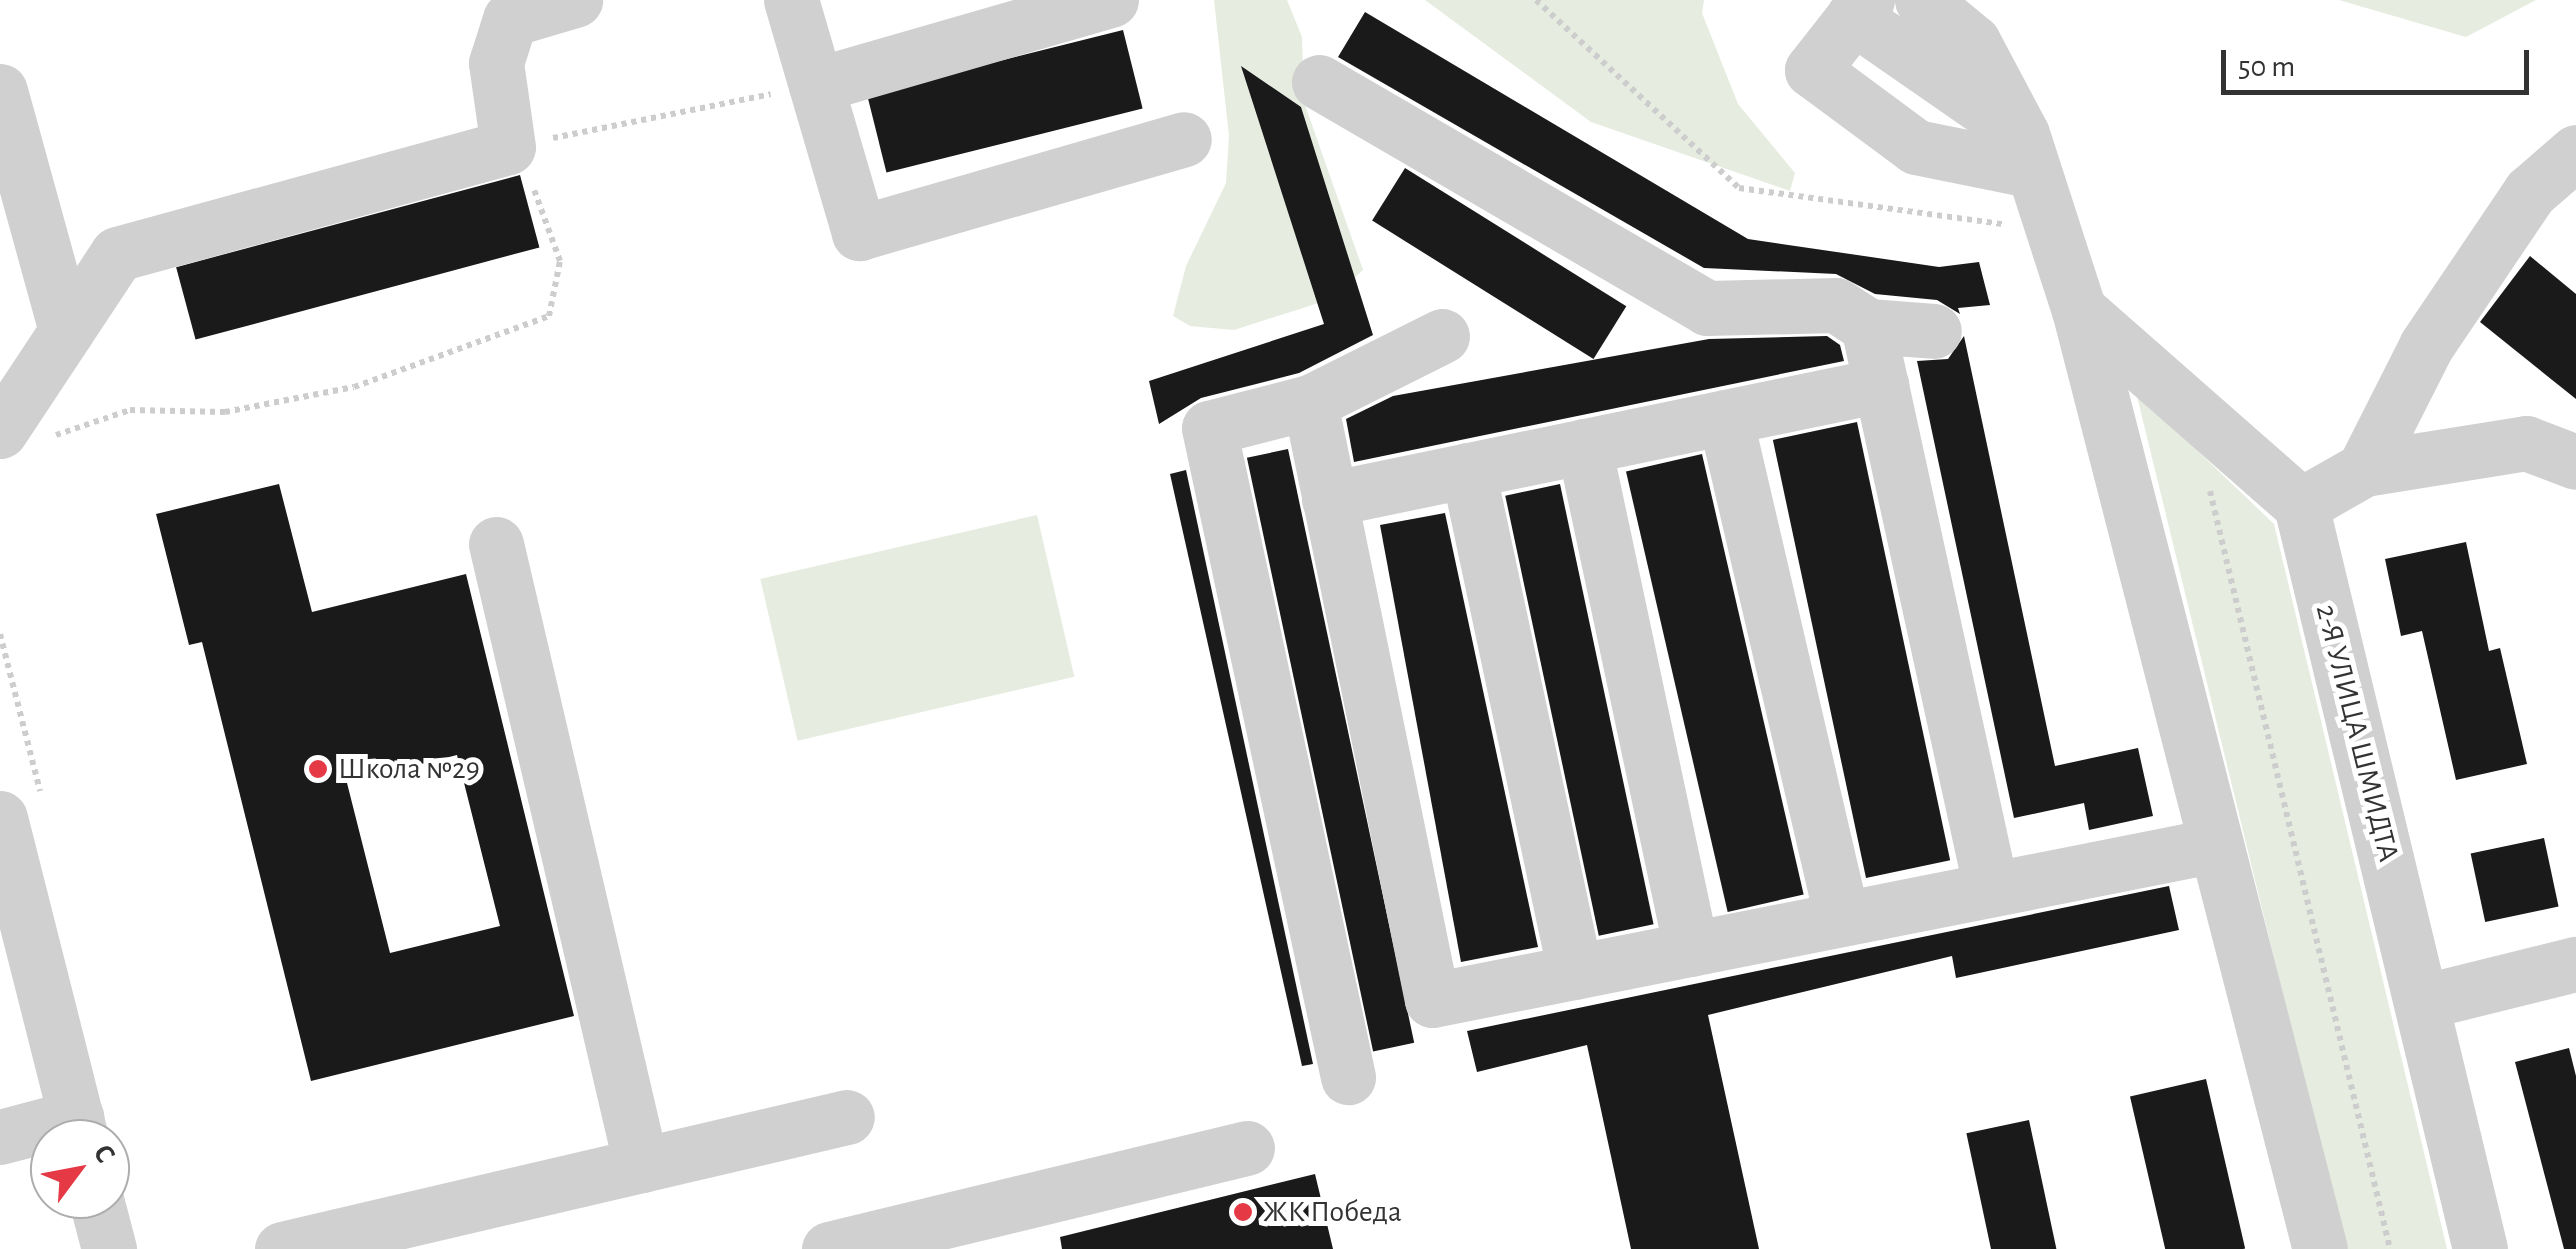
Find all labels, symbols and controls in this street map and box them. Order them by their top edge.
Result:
scale bar [2226,30,2534,92]
text: 50 m [2238,52,2295,82]
street label: 2-Я УЛИЦА ШМИДТА [2308,601,2406,865]
place label: Школа №29 [338,751,480,787]
marker: Школа №29 [307,758,329,780]
north arrow [30,1119,130,1219]
text: С [88,1140,120,1168]
place label: ЖК Победа [1263,1194,1402,1230]
marker: ЖК Победа [1232,1201,1254,1223]

